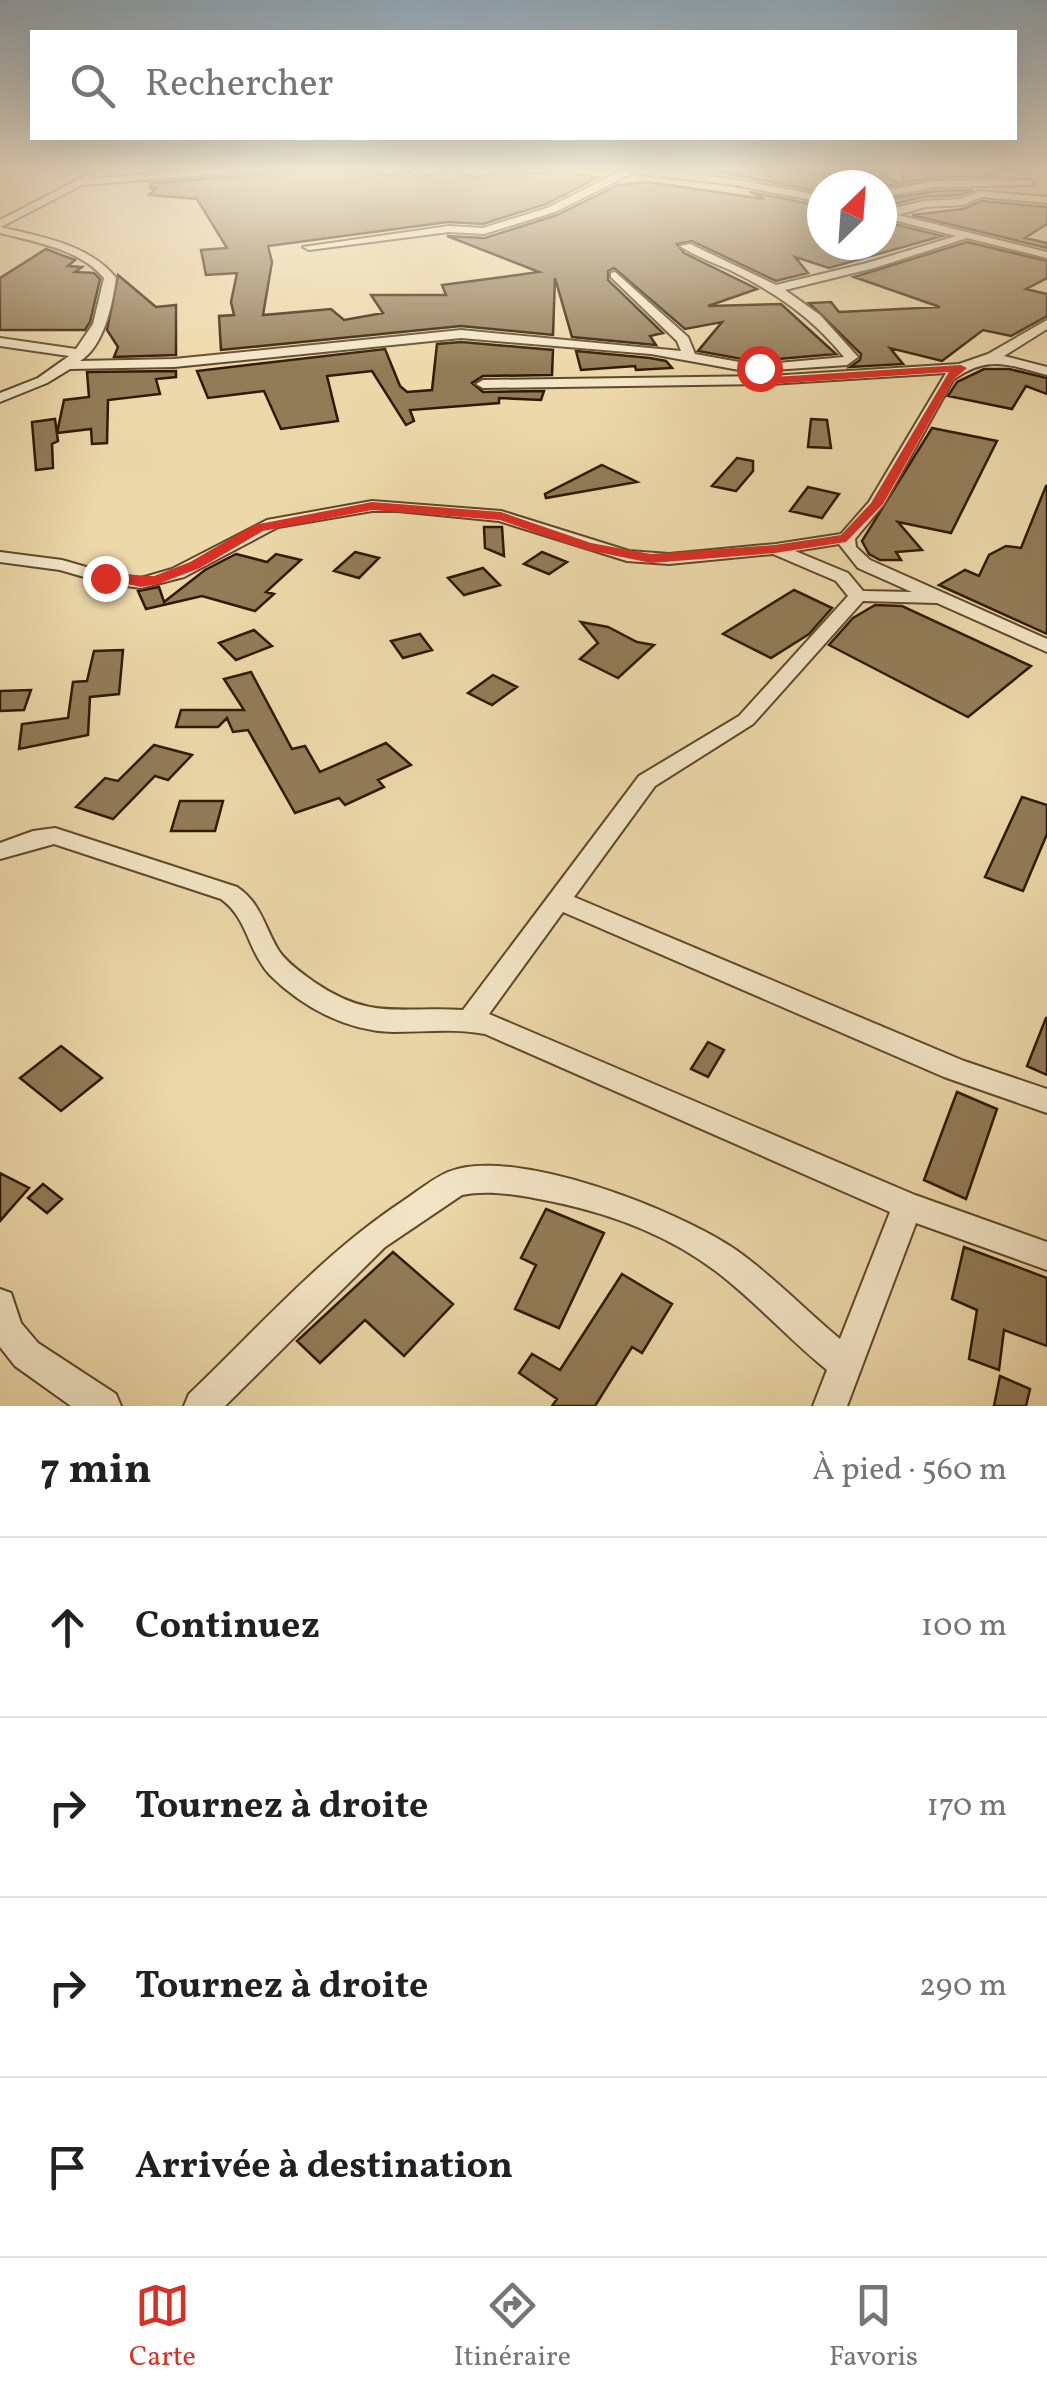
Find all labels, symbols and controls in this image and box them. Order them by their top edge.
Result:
search box [30,30,1017,140]
icon: search [65,58,120,113]
text: Rechercher [145,59,333,112]
north arrow [807,170,897,260]
route start [737,346,783,392]
route end [83,556,129,602]
text: 7 min [40,1442,152,1501]
text: À pied · 560 m [812,1449,1007,1493]
icon: ahead [40,1600,95,1655]
text: Continuez [135,1601,320,1654]
text: 100 m [921,1605,1007,1649]
icon: right [40,1780,95,1835]
text: Tournez à droite [135,1781,428,1834]
text: 170 m [926,1785,1007,1829]
icon: right [40,1960,95,2015]
text: Tournez à droite [135,1961,428,2014]
text: 290 m [919,1965,1007,2009]
icon: arrive [40,2140,95,2195]
text: Arrivée à destination [135,2141,513,2194]
tab: Carte [129,2278,196,2377]
tab: Itinéraire [454,2278,571,2377]
tab: Favoris [829,2278,918,2377]

